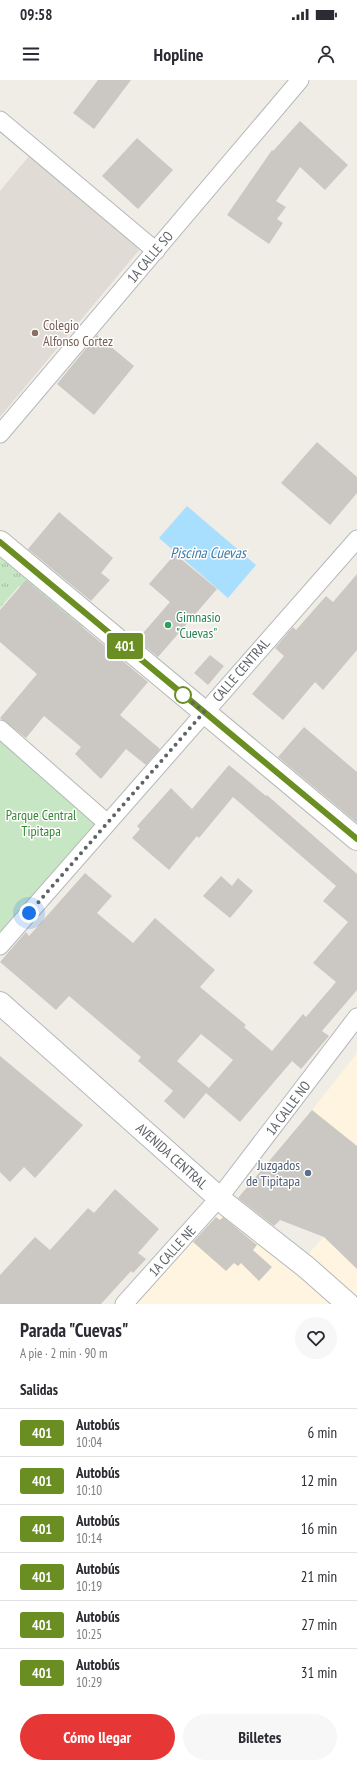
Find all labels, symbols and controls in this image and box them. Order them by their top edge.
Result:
text: 09:58 [20,5,52,24]
icon: menu [20,43,42,65]
text: Hopline [154,43,203,66]
icon: person [315,43,337,65]
street label: 1A CALLE SO [123,227,177,287]
place label: Colegio Alfonso Cortez [43,316,113,350]
marker: Colegio Alfonso Cortez [30,328,40,338]
water label: Piscina Cuevas [170,543,248,562]
place label: Gimnasio "Cuevas" [176,608,221,642]
marker: Gimnasio "Cuevas" [163,620,173,630]
line badge: 401 [102,633,148,659]
street label: CALLE CENTRAL [209,634,274,705]
text: 401 [115,637,135,655]
unlabelled marker [174,686,192,704]
park label: Parque Central Tipitapa [6,806,77,840]
your location [19,903,39,923]
street label: 1A CALLE NO [262,1077,315,1139]
street label: AVENIDA CENTRAL [132,1119,212,1193]
place label: Juzgados de Tipitapa [246,1156,300,1190]
marker: Juzgados de Tipitapa [303,1168,313,1178]
street label: 1A CALLE NE [144,1222,200,1280]
button: heart [295,1317,337,1359]
text: Parada "Cuevas" [20,1318,128,1342]
text: A pie · 2 min · 90 m [20,1345,107,1362]
text: Salidas [20,1380,58,1399]
text: Autobús [76,1415,120,1434]
text: 6 min [307,1423,337,1442]
text: 401 [32,1424,52,1442]
text: 10:04 [76,1434,102,1451]
text: Autobús [76,1463,120,1482]
text: 12 min [301,1471,337,1490]
text: 401 [32,1472,52,1490]
text: 10:10 [76,1482,102,1499]
text: Autobús [76,1511,120,1530]
text: 16 min [301,1519,337,1538]
text: 401 [32,1520,52,1538]
text: 10:14 [76,1530,102,1547]
text: Autobús [76,1559,120,1578]
text: 21 min [301,1567,337,1586]
text: 401 [32,1568,52,1586]
text: 10:19 [76,1578,102,1595]
text: Autobús [76,1607,120,1626]
text: 27 min [301,1615,337,1634]
text: 401 [32,1616,52,1634]
text: 10:25 [76,1626,102,1643]
text: Autobús [76,1655,120,1674]
text: 31 min [301,1663,337,1682]
text: 401 [32,1664,52,1682]
text: 10:29 [76,1674,102,1691]
button: Cómo llegar [20,1714,175,1760]
button: Billetes [183,1714,337,1760]

